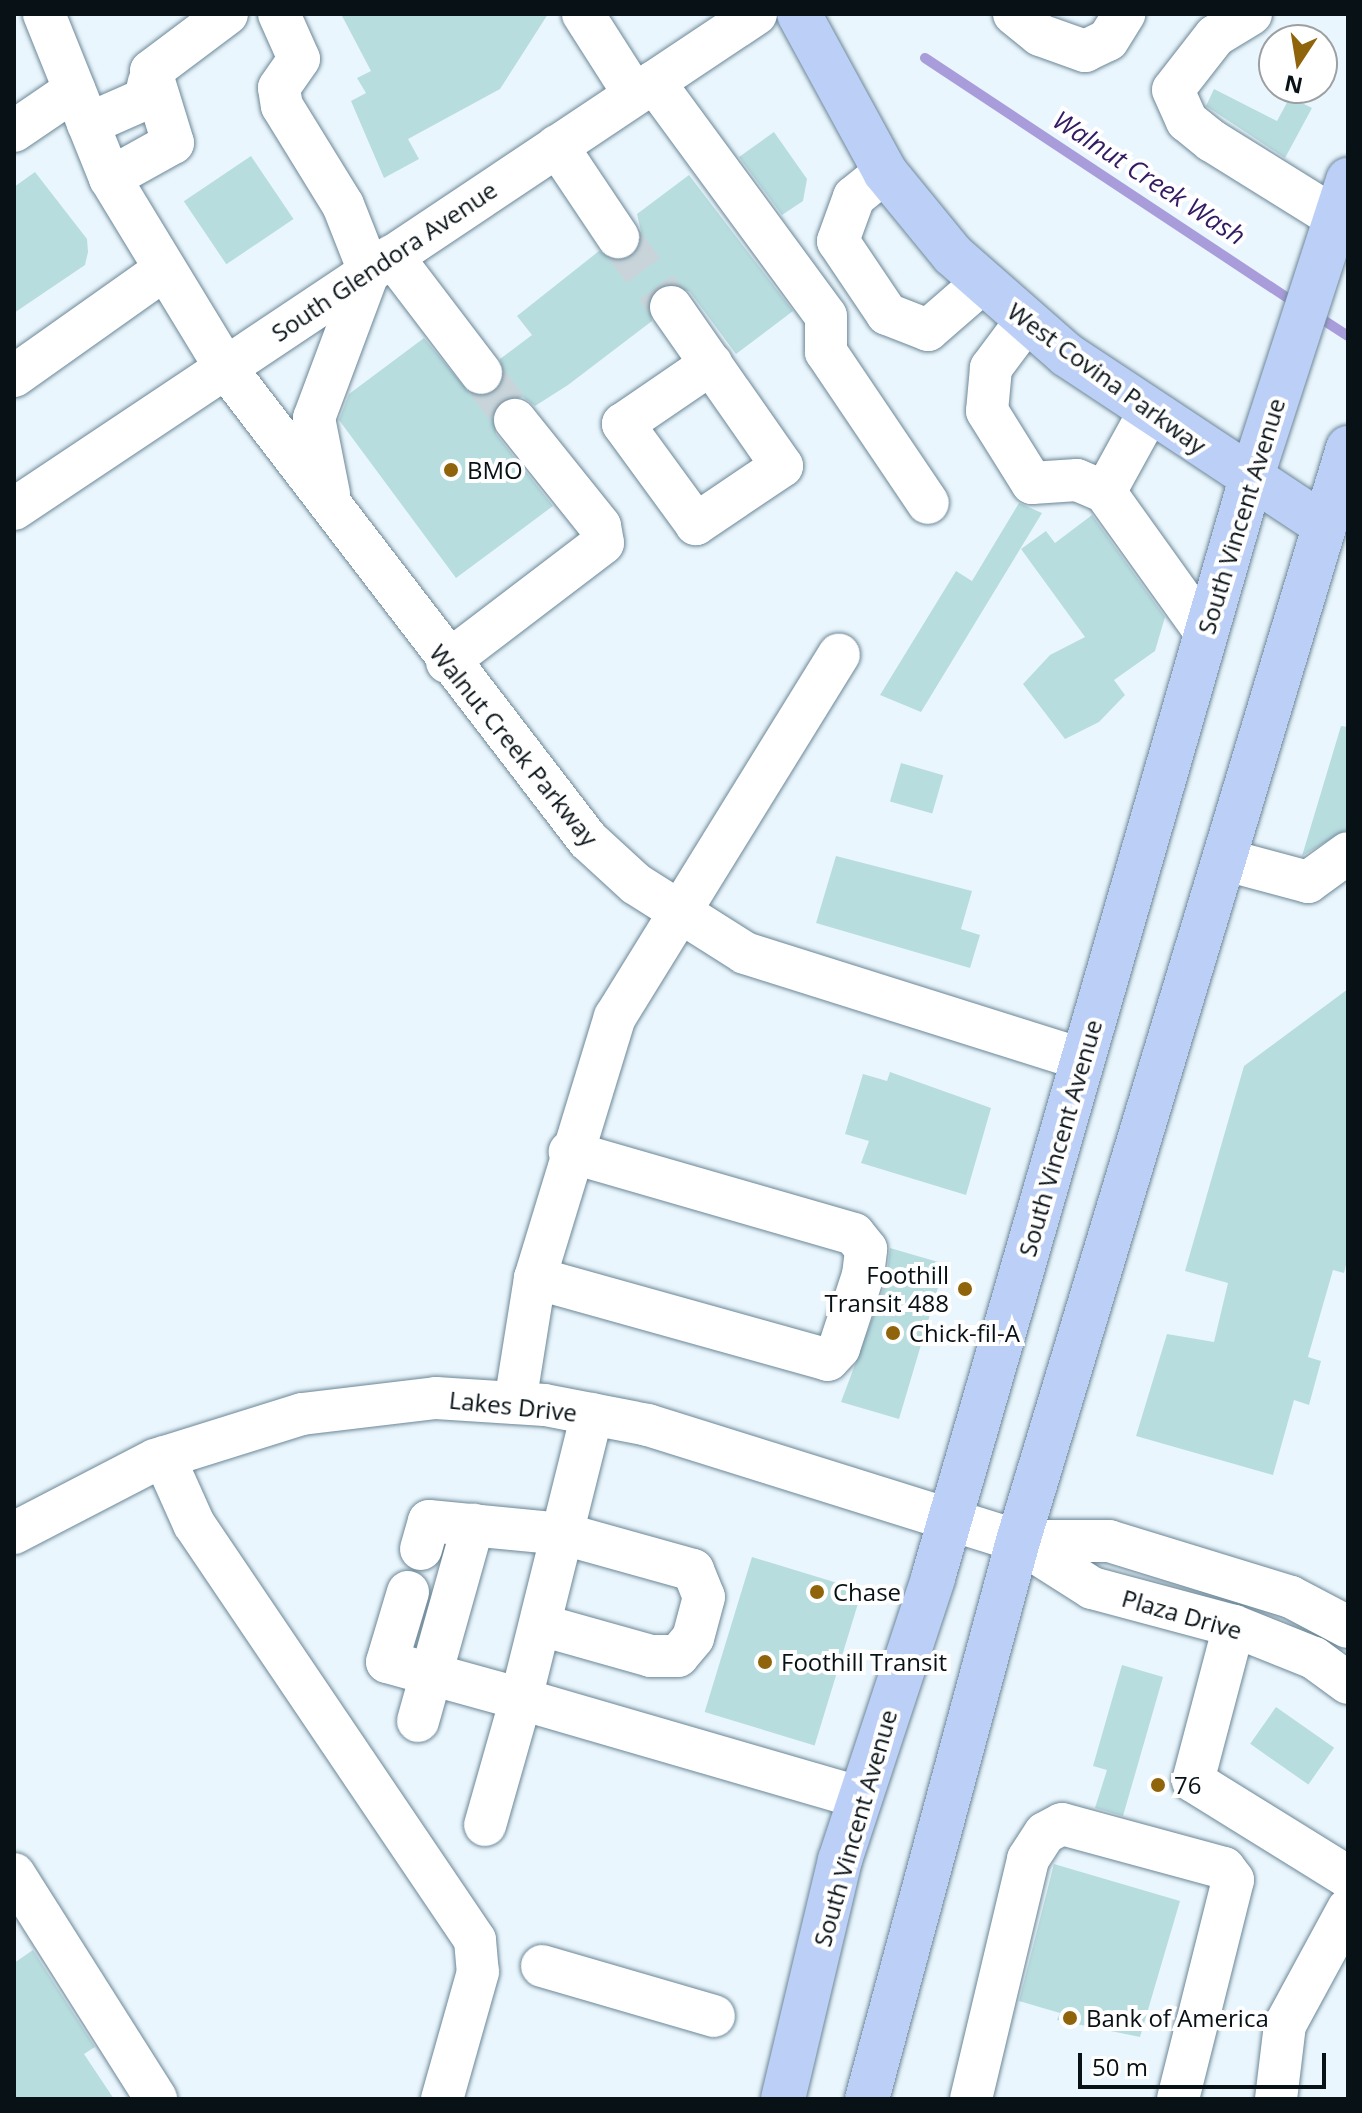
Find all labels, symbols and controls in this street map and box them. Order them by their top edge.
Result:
north arrow [1258,24,1338,104]
text: N [1282,69,1305,102]
water label: Walnut Creek Wash [1047,104,1251,252]
street label: South Glendora Avenue [266,175,502,347]
street label: West Covina Parkway [1002,296,1212,460]
street label: South Vincent Avenue [1191,395,1291,637]
place label: BMO [467,456,523,484]
marker: BMO [442,461,460,479]
street label: Walnut Creek Parkway [424,639,604,851]
street label: South Vincent Avenue [1012,1016,1108,1260]
place label: Foothill Transit 488 [824,1261,949,1317]
marker: Foothill Transit 488 [956,1280,974,1298]
place label: Chick-fil-A [909,1319,1020,1347]
marker: Chick-fil-A [884,1324,902,1342]
street label: Lakes Drive [448,1385,578,1427]
place label: Chase [833,1578,901,1606]
marker: Chase [808,1583,826,1601]
street label: Plaza Drive [1119,1583,1245,1645]
place label: Foothill Transit [781,1648,947,1676]
marker: Foothill Transit [756,1653,774,1671]
street label: South Vincent Avenue [807,1706,903,1950]
place label: 76 [1174,1771,1201,1799]
marker: 76 [1149,1776,1167,1794]
place label: Bank of America [1086,2004,1269,2032]
marker: Bank of America [1061,2009,1079,2027]
scale bar [1082,2037,1330,2087]
text: 50 m [1092,2050,1148,2083]

